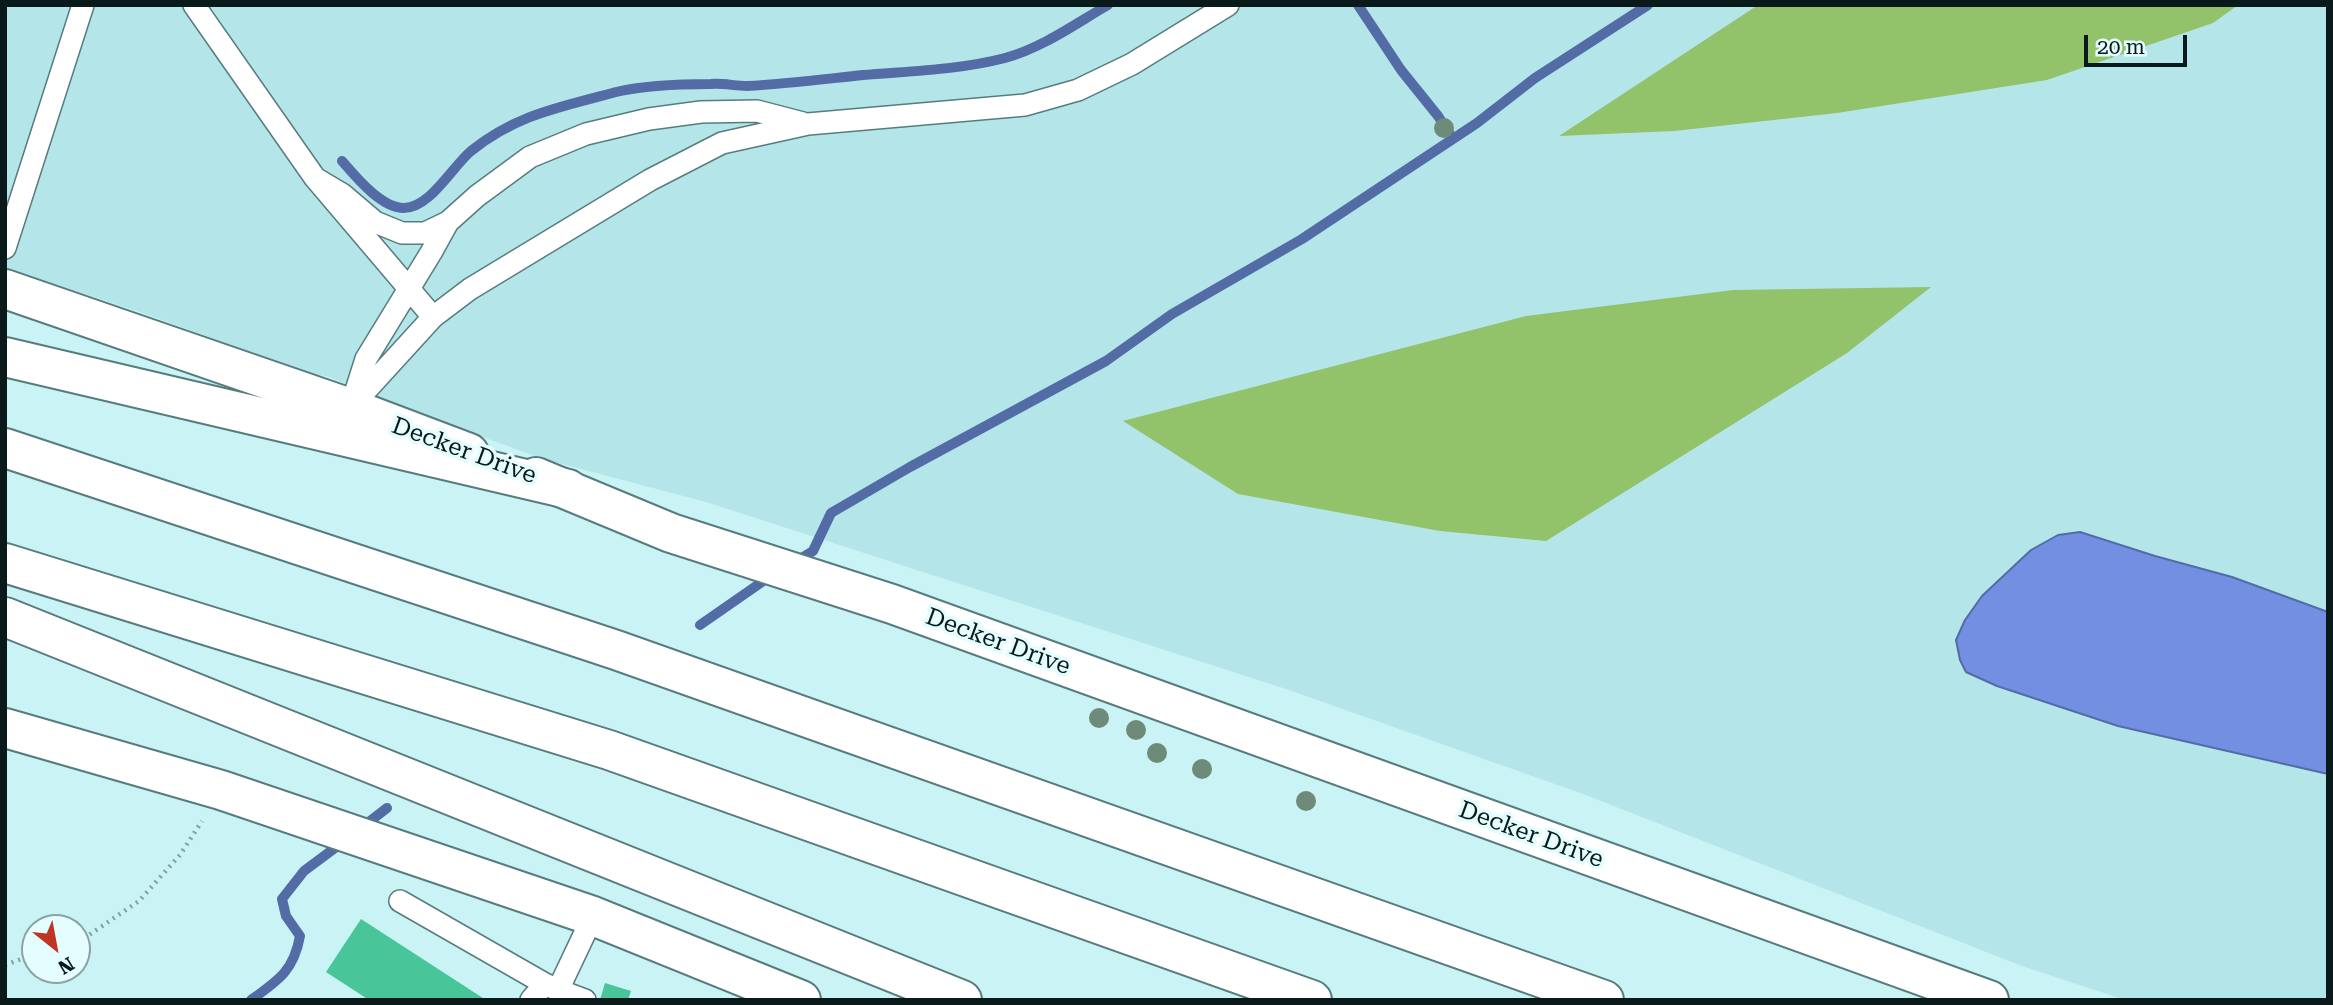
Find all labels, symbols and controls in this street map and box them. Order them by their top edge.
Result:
scale bar [2088,21,2191,65]
text: 20 m [2097,35,2145,59]
street label: Decker Drive [388,412,540,490]
street label: Decker Drive [922,603,1074,681]
street label: Decker Drive [1455,796,1607,874]
north arrow [21,914,91,984]
text: N [54,952,78,979]

